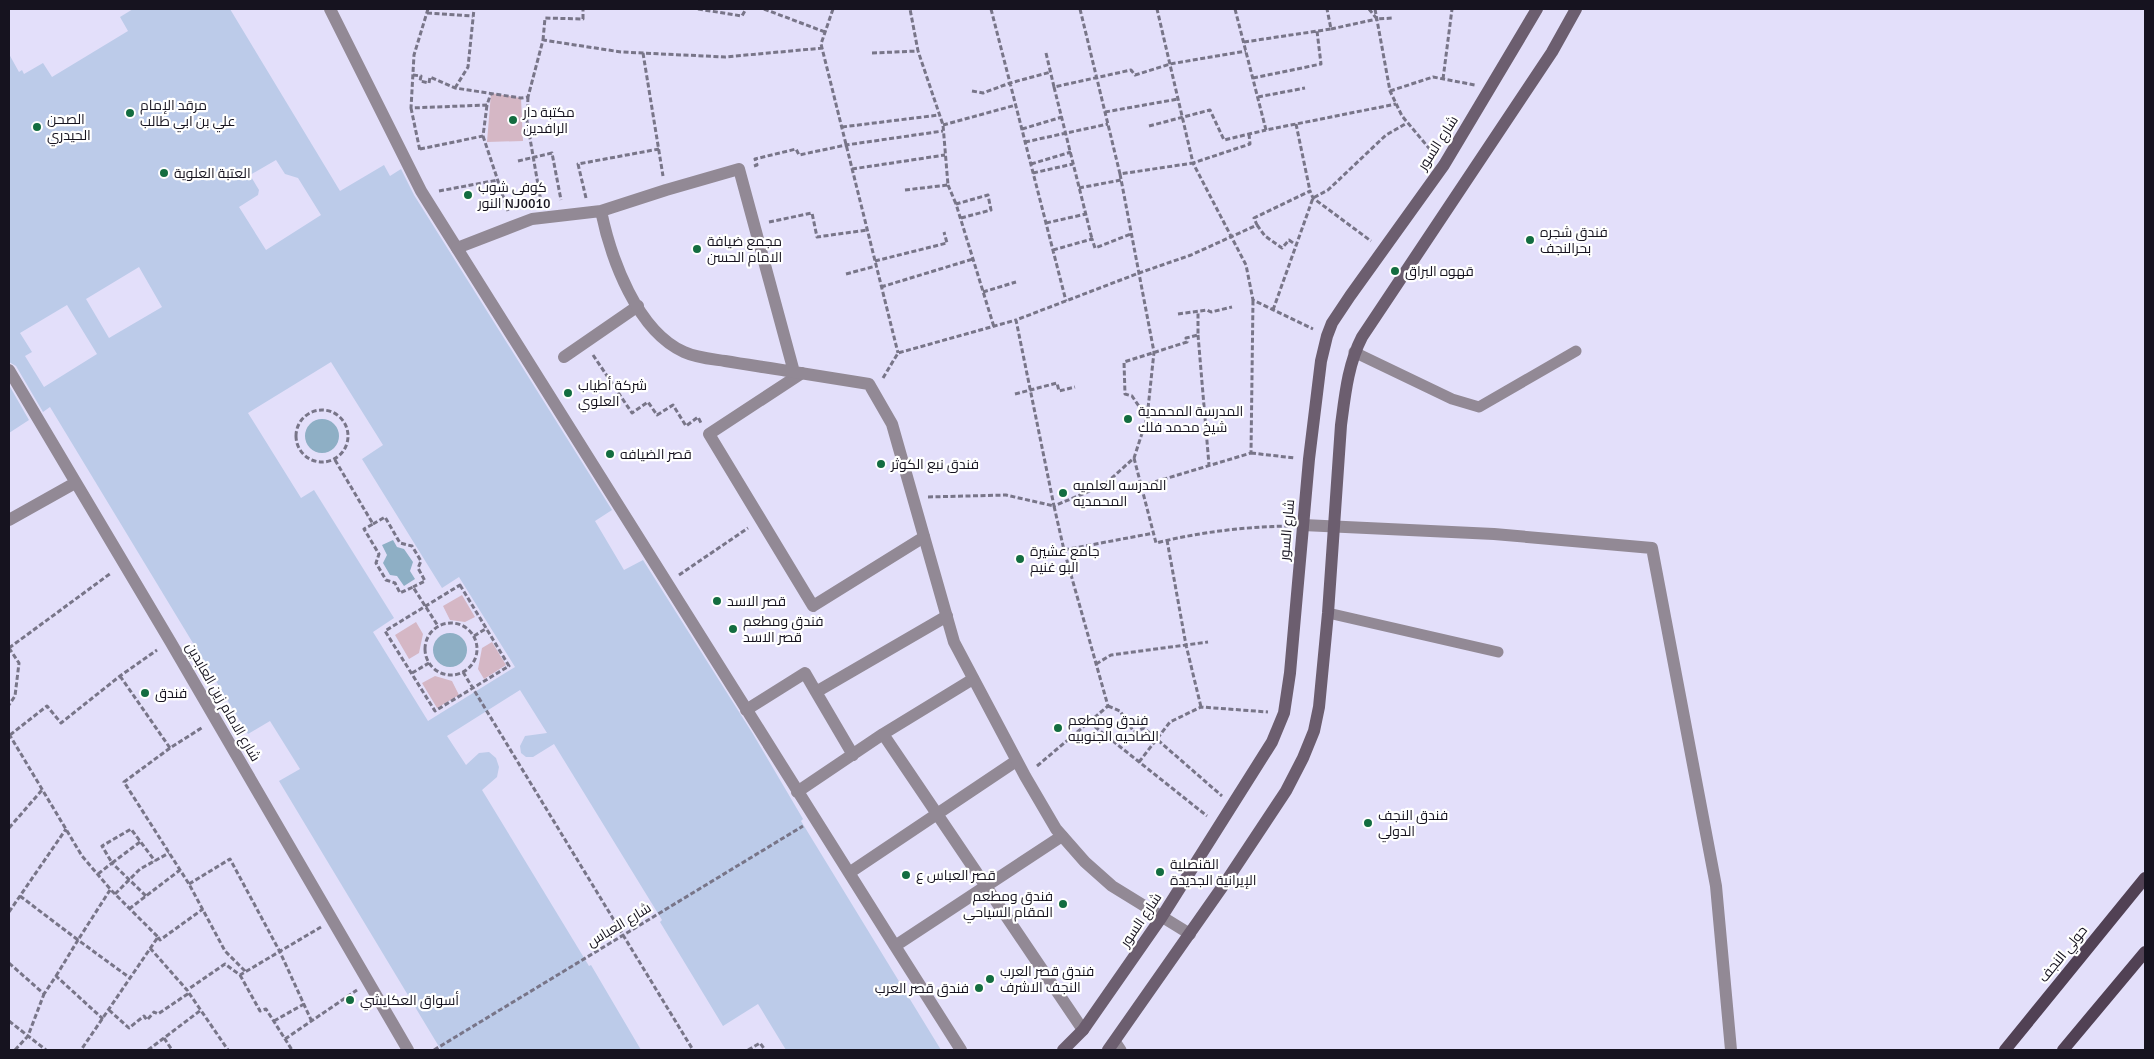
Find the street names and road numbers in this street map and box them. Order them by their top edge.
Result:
street label: شارع السور [1414,113,1462,174]
street label: شارع السور [1276,499,1298,562]
street label: شارع الامام زين العابدين [181,639,264,765]
street label: شارع السور [1116,890,1165,951]
street label: شارع العباس [584,899,654,951]
street label: حولي النجف [2035,922,2093,988]

